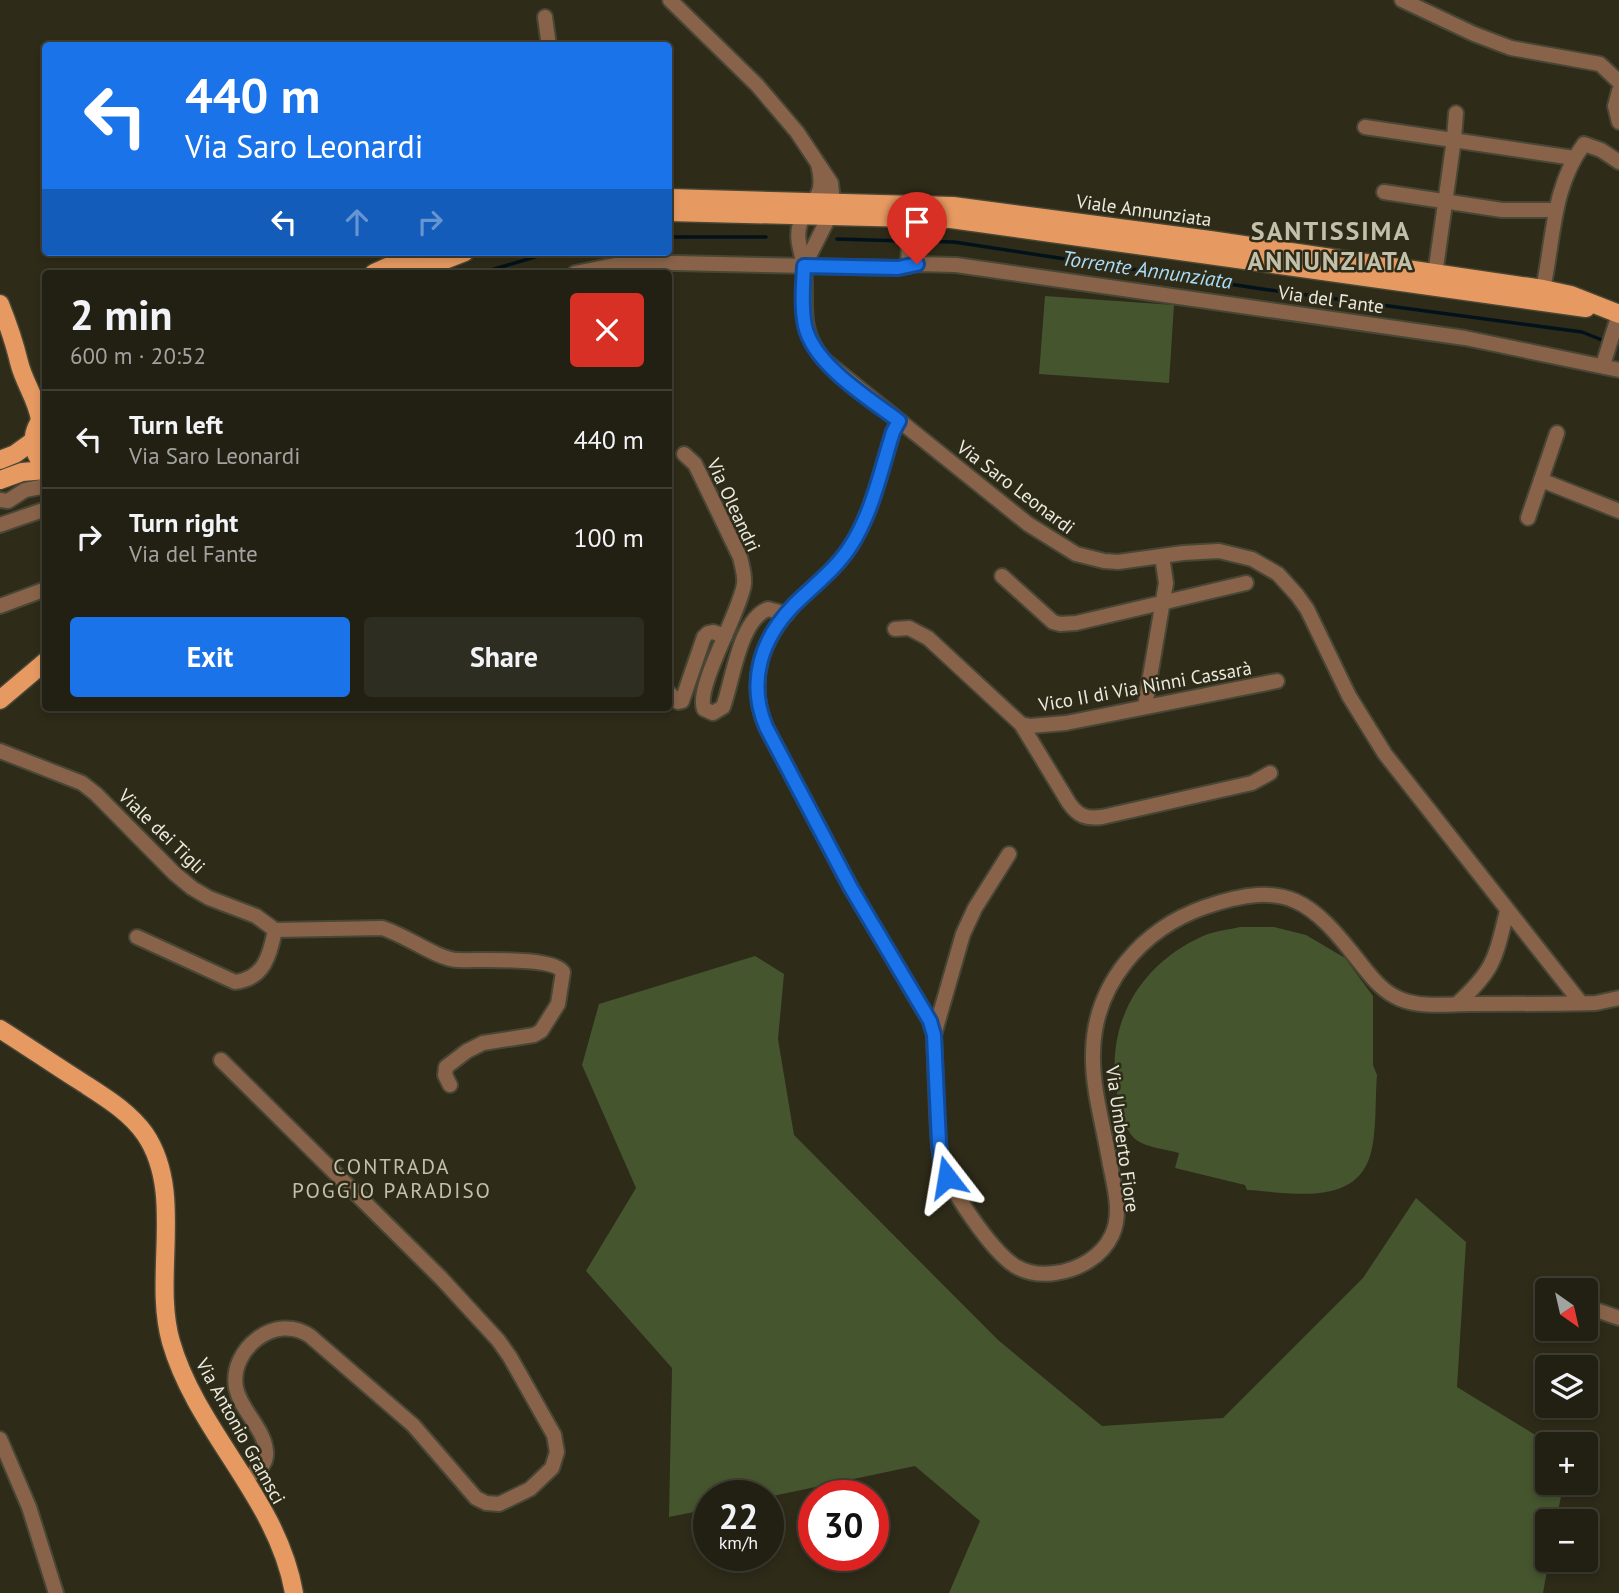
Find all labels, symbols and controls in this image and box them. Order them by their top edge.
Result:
text: 440 m [185,63,320,127]
icon: left [70,70,161,161]
text: Via Saro Leonardi [185,125,423,167]
street label: Viale Annunziata [1074,188,1213,231]
pin [887,192,947,264]
icon: left [265,203,303,241]
icon: ahead [338,203,376,241]
icon: right [411,203,449,241]
icon: arrive [898,203,936,241]
district label: SANTISSIMA ANNUNZIATA [1248,214,1414,277]
water label: Torrente Annunziata [1060,244,1235,295]
street label: Via del Fante [1276,280,1385,318]
text: 2 min [70,287,172,342]
button: close [570,293,644,367]
text: 600 m · 20:52 [70,341,206,370]
text: Turn left [129,408,223,441]
icon: left [70,420,108,458]
text: 440 m [573,423,644,456]
street label: Via Saro Leonardi [951,434,1080,539]
text: Via Saro Leonardi [129,441,300,470]
street label: Via Oleandri [702,454,766,555]
text: Turn right [129,506,238,539]
icon: right [70,518,108,556]
text: 100 m [573,521,644,554]
text: Via del Fante [129,539,258,568]
button: Exit [70,617,350,697]
button: Share [364,617,644,697]
street label: Vico II di Via Ninni Cassarà [1036,655,1253,717]
street label: Viale dei Tigli [113,783,210,878]
street label: Via Umberto Fiore [1101,1063,1145,1214]
position arrow [910,1140,984,1214]
district label: CONTRADA POGGIO PARADISO [292,1153,492,1204]
north arrow [1535,1278,1598,1340]
map controls [1535,1278,1598,1572]
street label: Via Antonio Gramsci [190,1353,291,1508]
button: layers [1535,1355,1598,1418]
button: + [1535,1432,1598,1495]
speed limit sign: 30 [798,1480,889,1571]
text: 22 [719,1493,758,1539]
button: − [1535,1509,1598,1572]
text: km/h [719,1531,758,1554]

